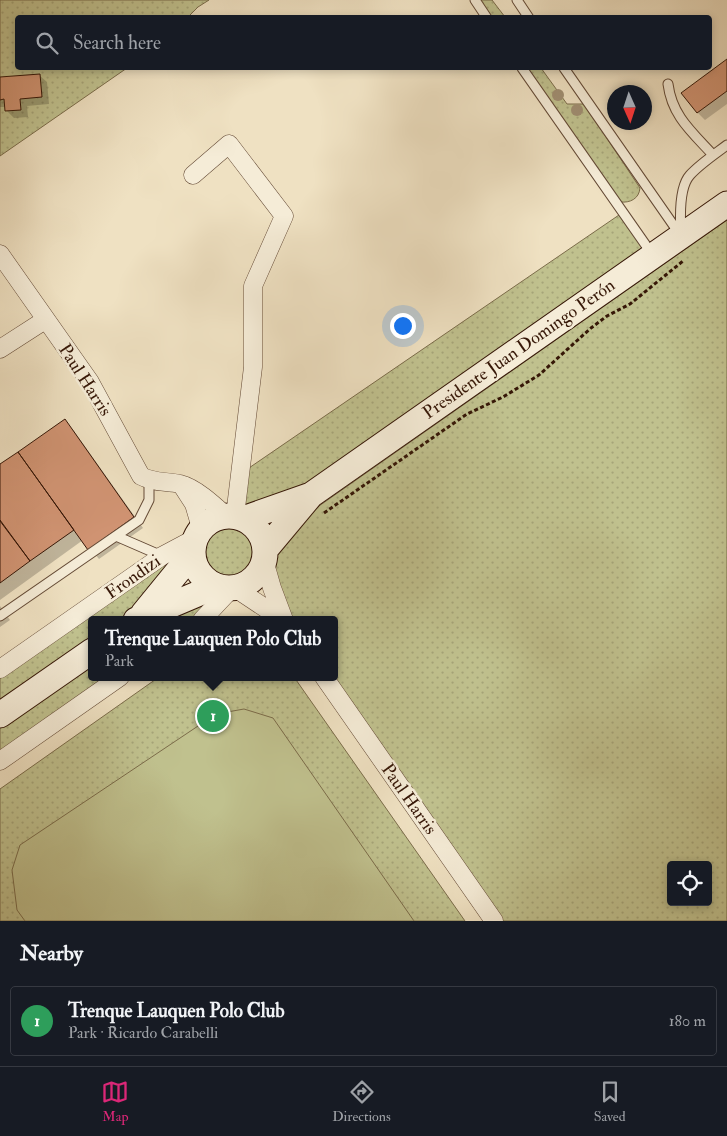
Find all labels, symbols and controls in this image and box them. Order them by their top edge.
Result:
search box [15,15,712,70]
icon: search [33,29,61,57]
text: Search here [73,31,161,55]
north arrow [607,85,652,130]
street label: Presidente Juan Domingo Perón [418,274,620,424]
your location [390,313,416,339]
street label: Paul Harris [53,339,117,421]
street label: Frondizi [101,550,165,604]
popup [88,616,338,681]
text: Trenque Lauquen Polo Club [105,627,321,651]
text: Park [105,651,134,671]
pin: 1 [197,697,229,735]
street label: Paul Harris [376,759,442,839]
map controls [667,861,712,906]
button: locate [667,861,712,906]
text: Nearby [20,940,83,967]
text: Trenque Lauquen Polo Club [68,999,285,1023]
text: 1 [34,1011,40,1031]
text: 180 m [669,1011,706,1031]
text: Park · Ricardo Carabelli [68,1023,218,1043]
tab: Map [101,1078,129,1125]
tab: Directions [332,1078,391,1125]
tab: Saved [594,1078,626,1125]

